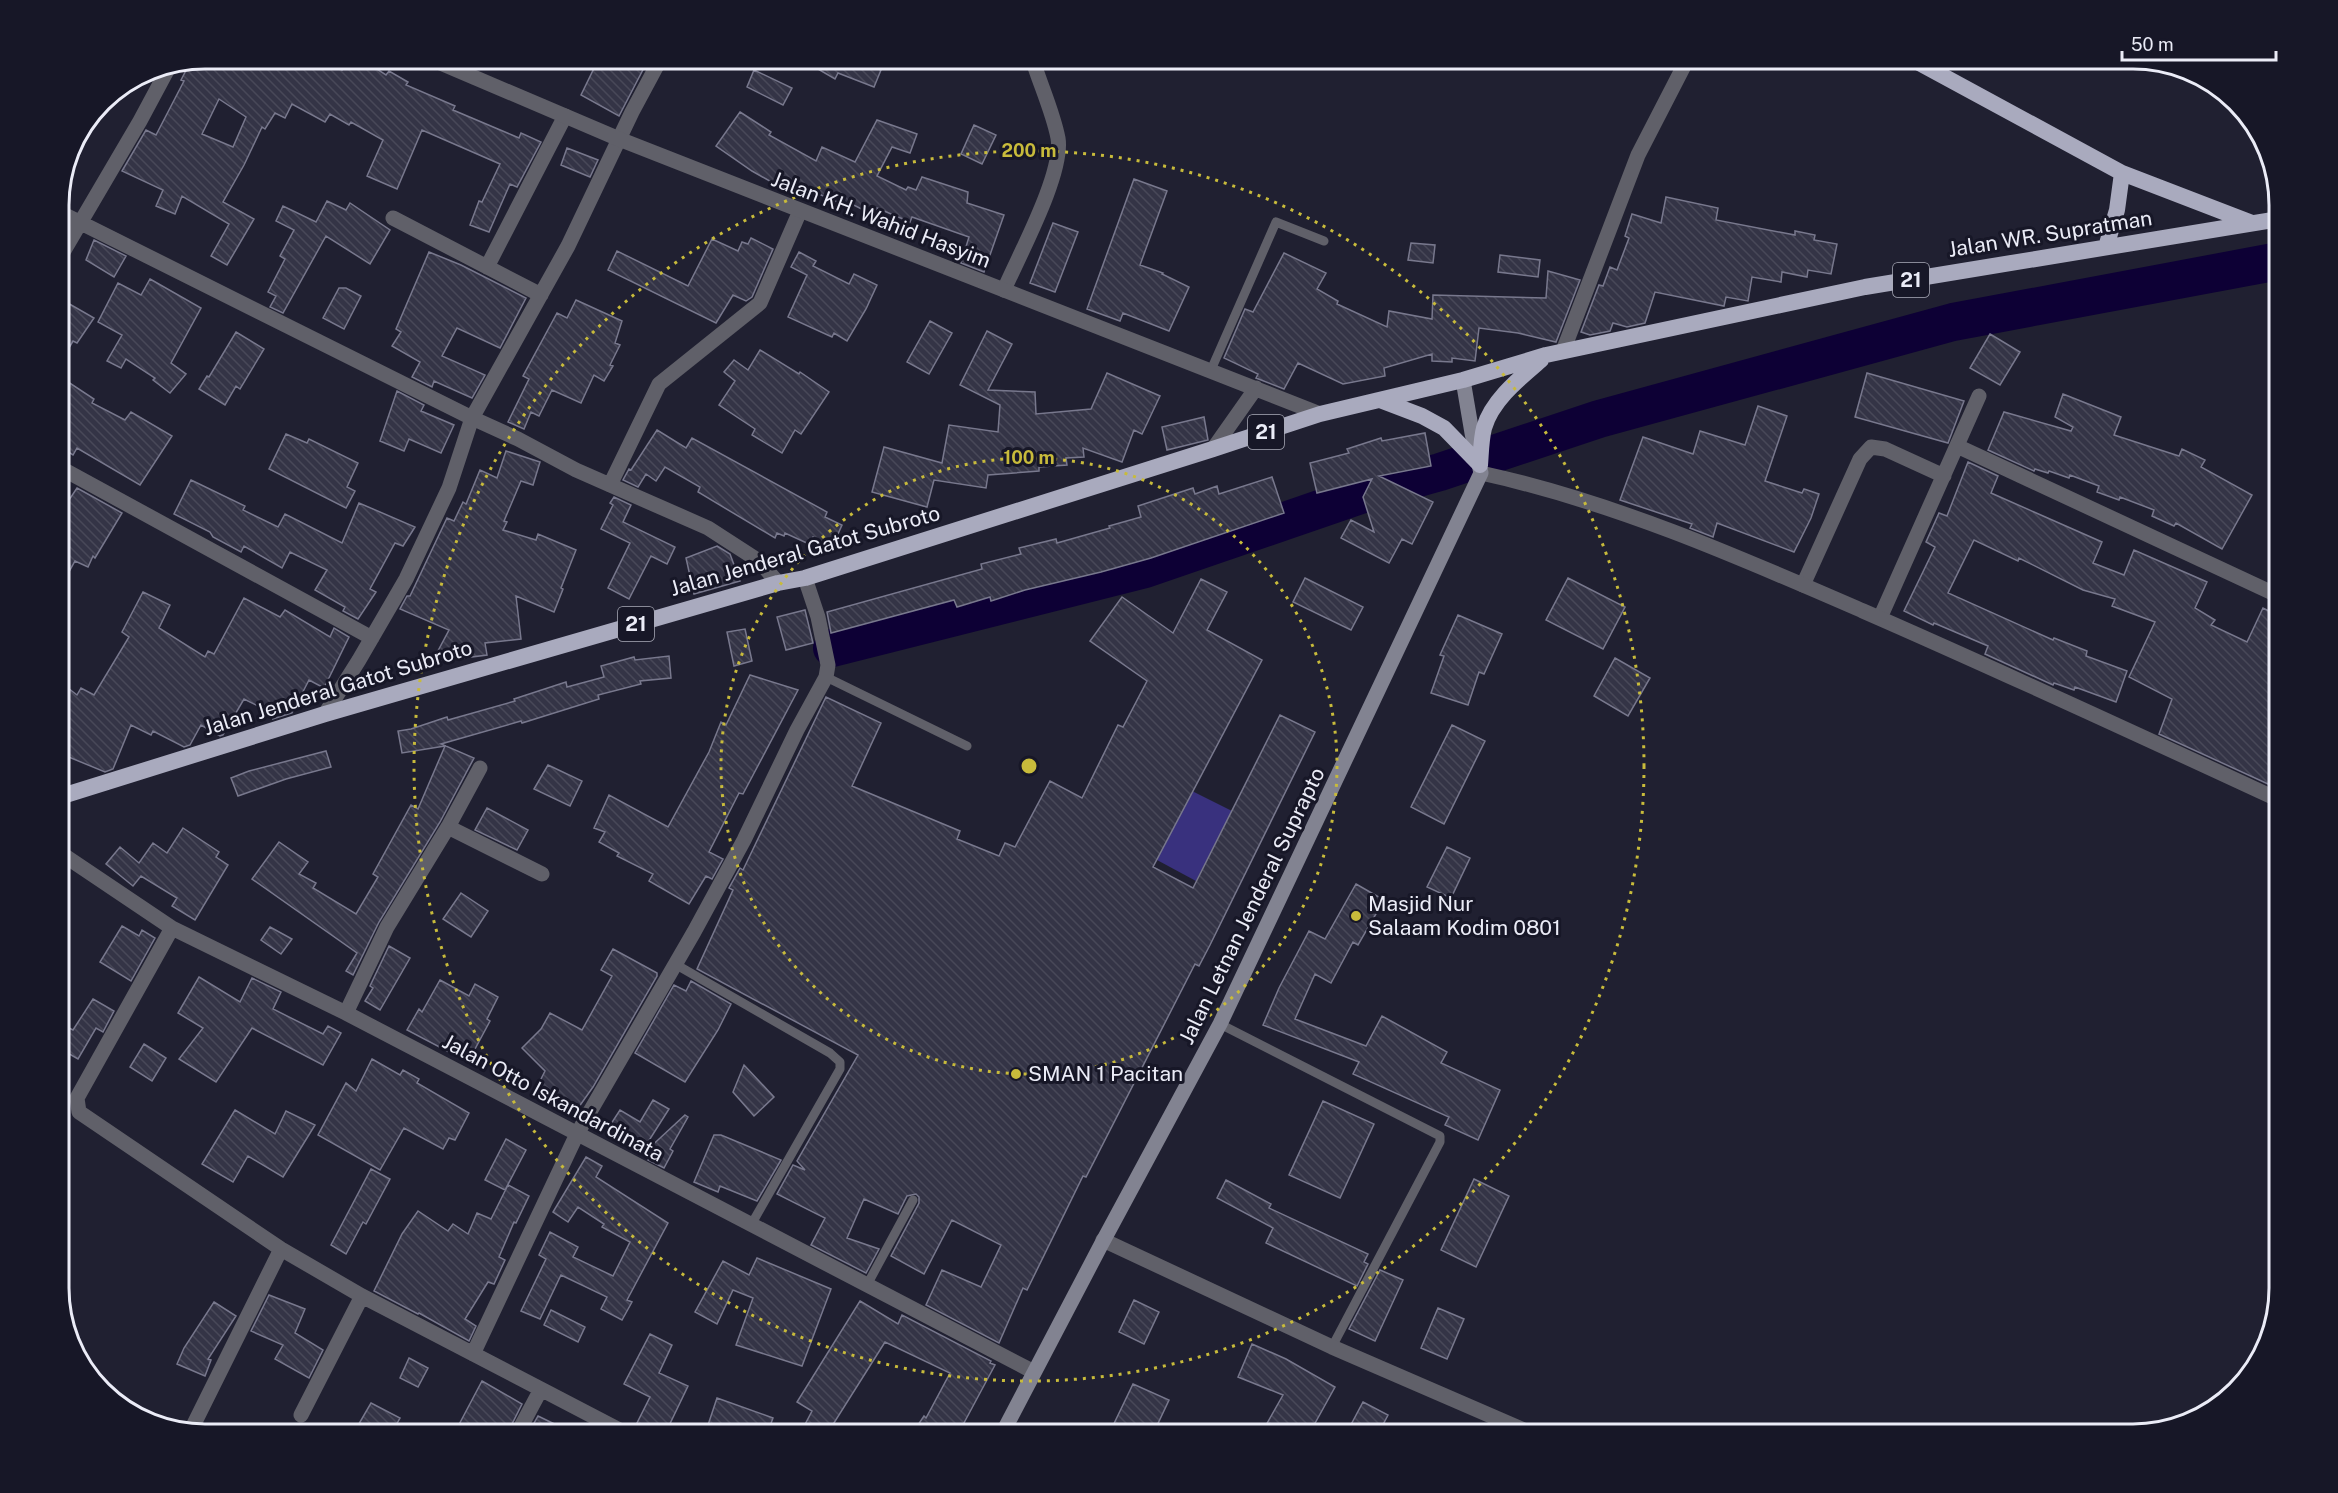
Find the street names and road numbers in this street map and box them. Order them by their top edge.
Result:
street label: Jalan KH. Wahid Hasyim [768,166,994,273]
street label: Jalan WR. Supratman [1946,205,2154,262]
road number: 21 [1893,263,1929,297]
road number: 21 [1248,415,1284,449]
street label: Jalan Jenderal Gatot Subroto [667,500,943,601]
road number: 21 [618,607,654,641]
street label: Jalan Jenderal Gatot Subroto [201,635,475,740]
street label: Jalan Letnan Jenderal Suprapto [1174,763,1330,1048]
street label: Jalan Otto Iskandardinata [438,1029,668,1167]

